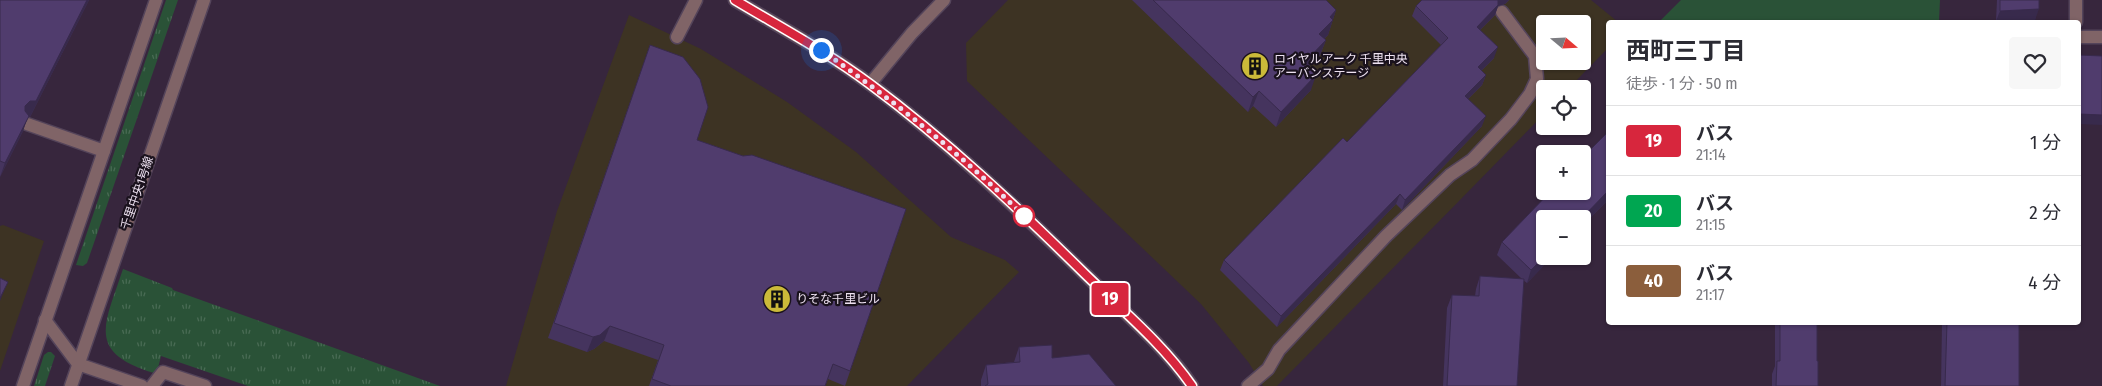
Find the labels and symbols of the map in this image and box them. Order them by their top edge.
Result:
north arrow [1536,15,1591,70]
your location [809,38,834,63]
building icon: ロイヤルアーク 千里中央 アーバンステージ [1240,51,1270,81]
place label: ロイヤルアーク 千里中央 アーバンステージ [1274,52,1408,80]
street label: 千里中央1号線 [118,154,156,232]
unlabelled marker [1013,205,1035,227]
line badge: 19 [1088,283,1132,315]
building icon: りそな千里ビル [762,284,792,314]
place label: りそな千里ビル [796,292,880,306]

